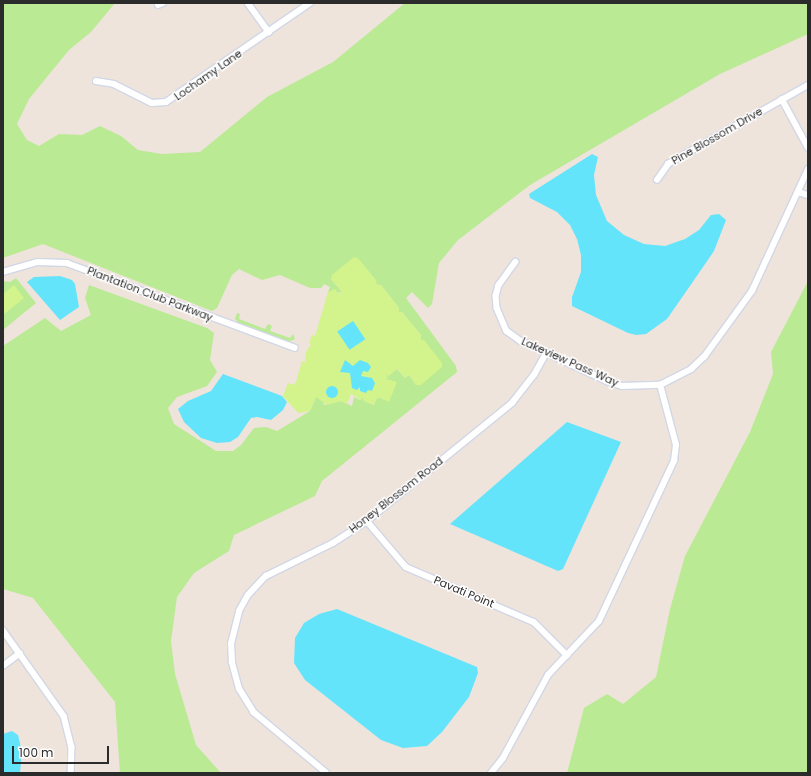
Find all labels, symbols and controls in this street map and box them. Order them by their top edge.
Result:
street label: Lochamy Lane [172,47,244,103]
street label: Pine Blossom Drive [669,105,765,167]
street label: Plantation Club Parkway [85,264,215,324]
street label: Lakeview Pass Way [519,335,621,389]
street label: Honey Blossom Road [346,454,446,536]
street label: Pavati Point [432,573,496,611]
scale bar [14,738,111,764]
text: 100 m [19,744,53,761]

